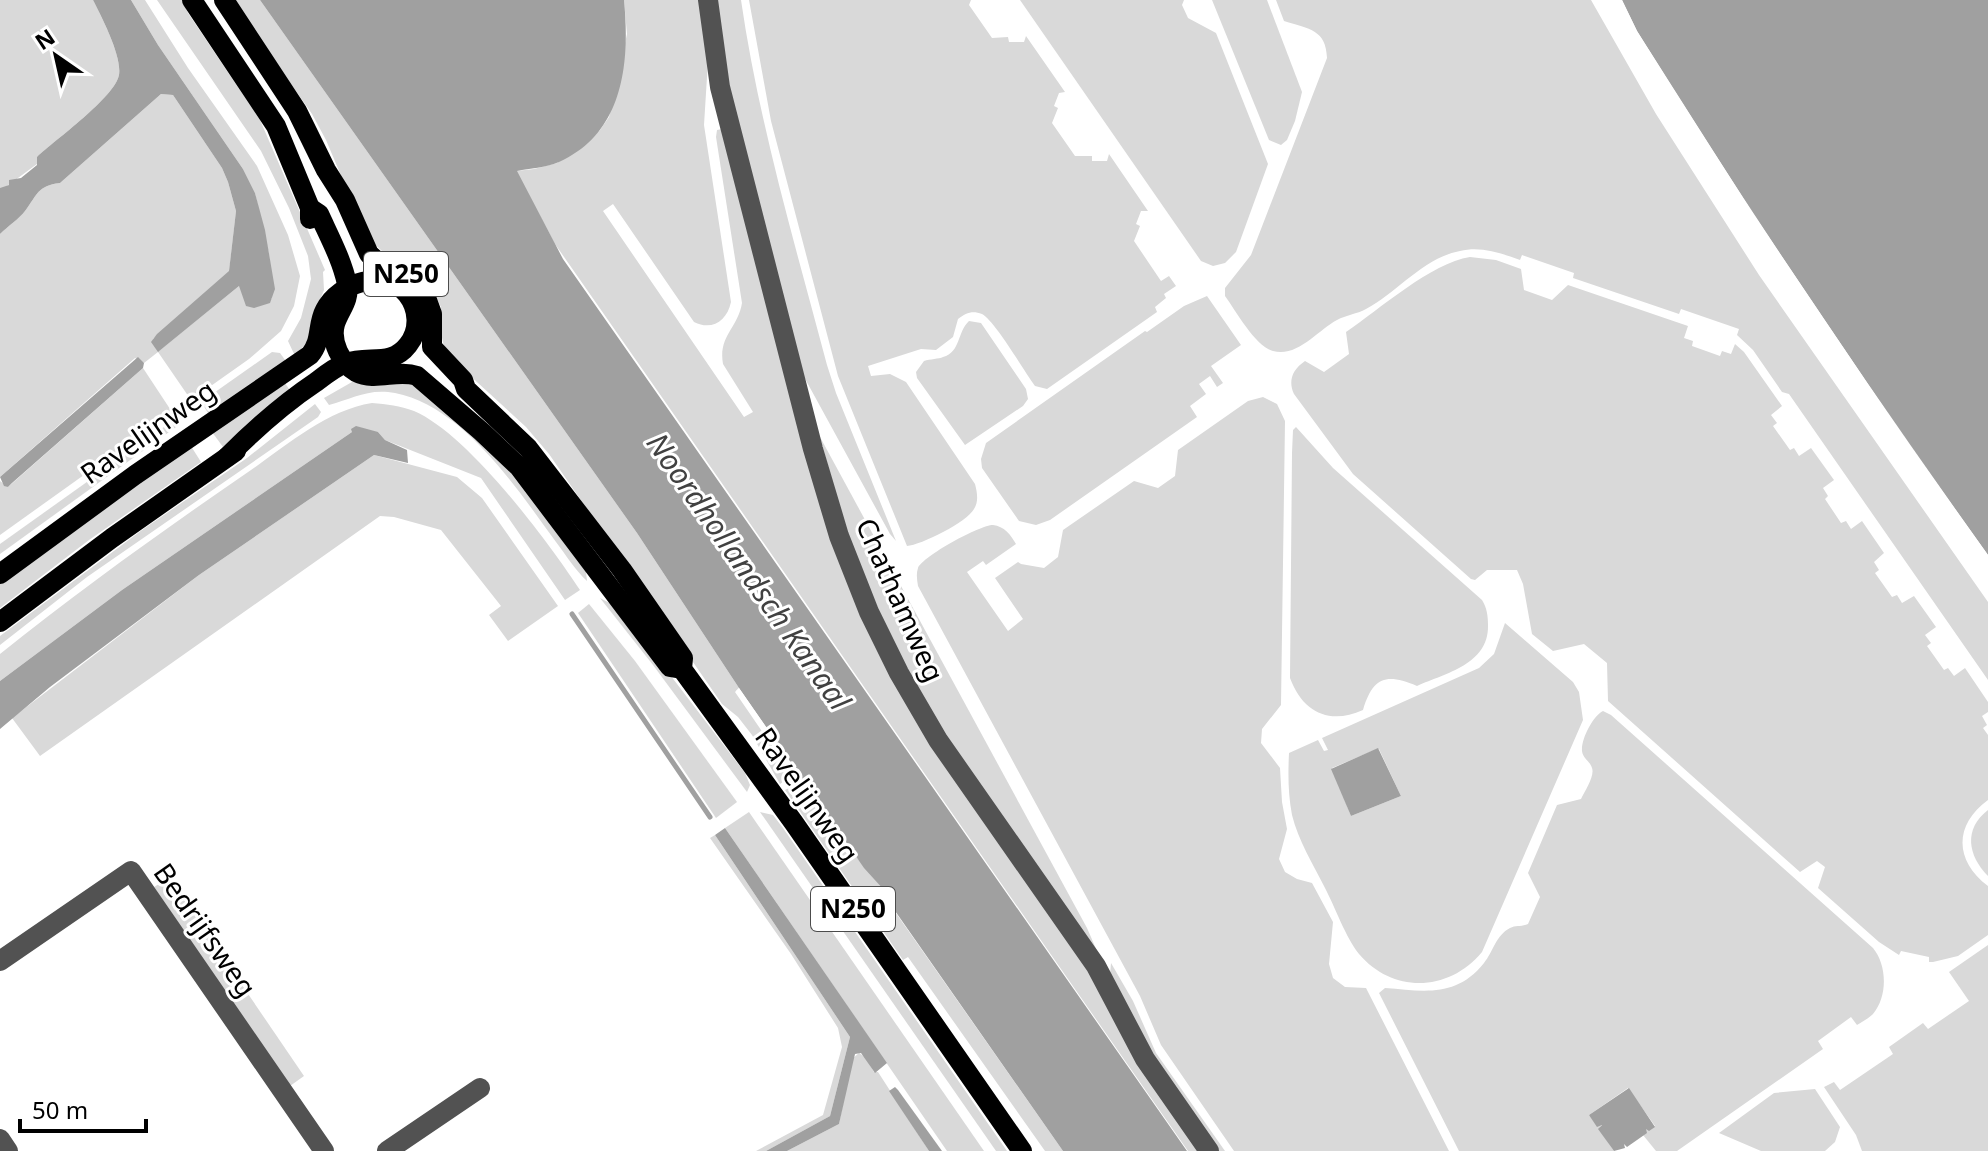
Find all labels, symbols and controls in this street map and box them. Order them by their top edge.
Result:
north arrow [16,16,96,96]
text: N [28,21,60,56]
road number: N250 [364,252,448,296]
street label: Ravelijnweg [72,371,223,492]
water label: Noordhollandsch Kanaal [638,424,861,719]
street label: Chathamweg [848,512,954,687]
street label: Ravelijnweg [747,719,868,870]
street label: Bedrijfsweg [146,855,266,1004]
road number: N250 [811,887,895,931]
scale bar [20,1083,146,1133]
text: 50 m [32,1093,88,1126]

